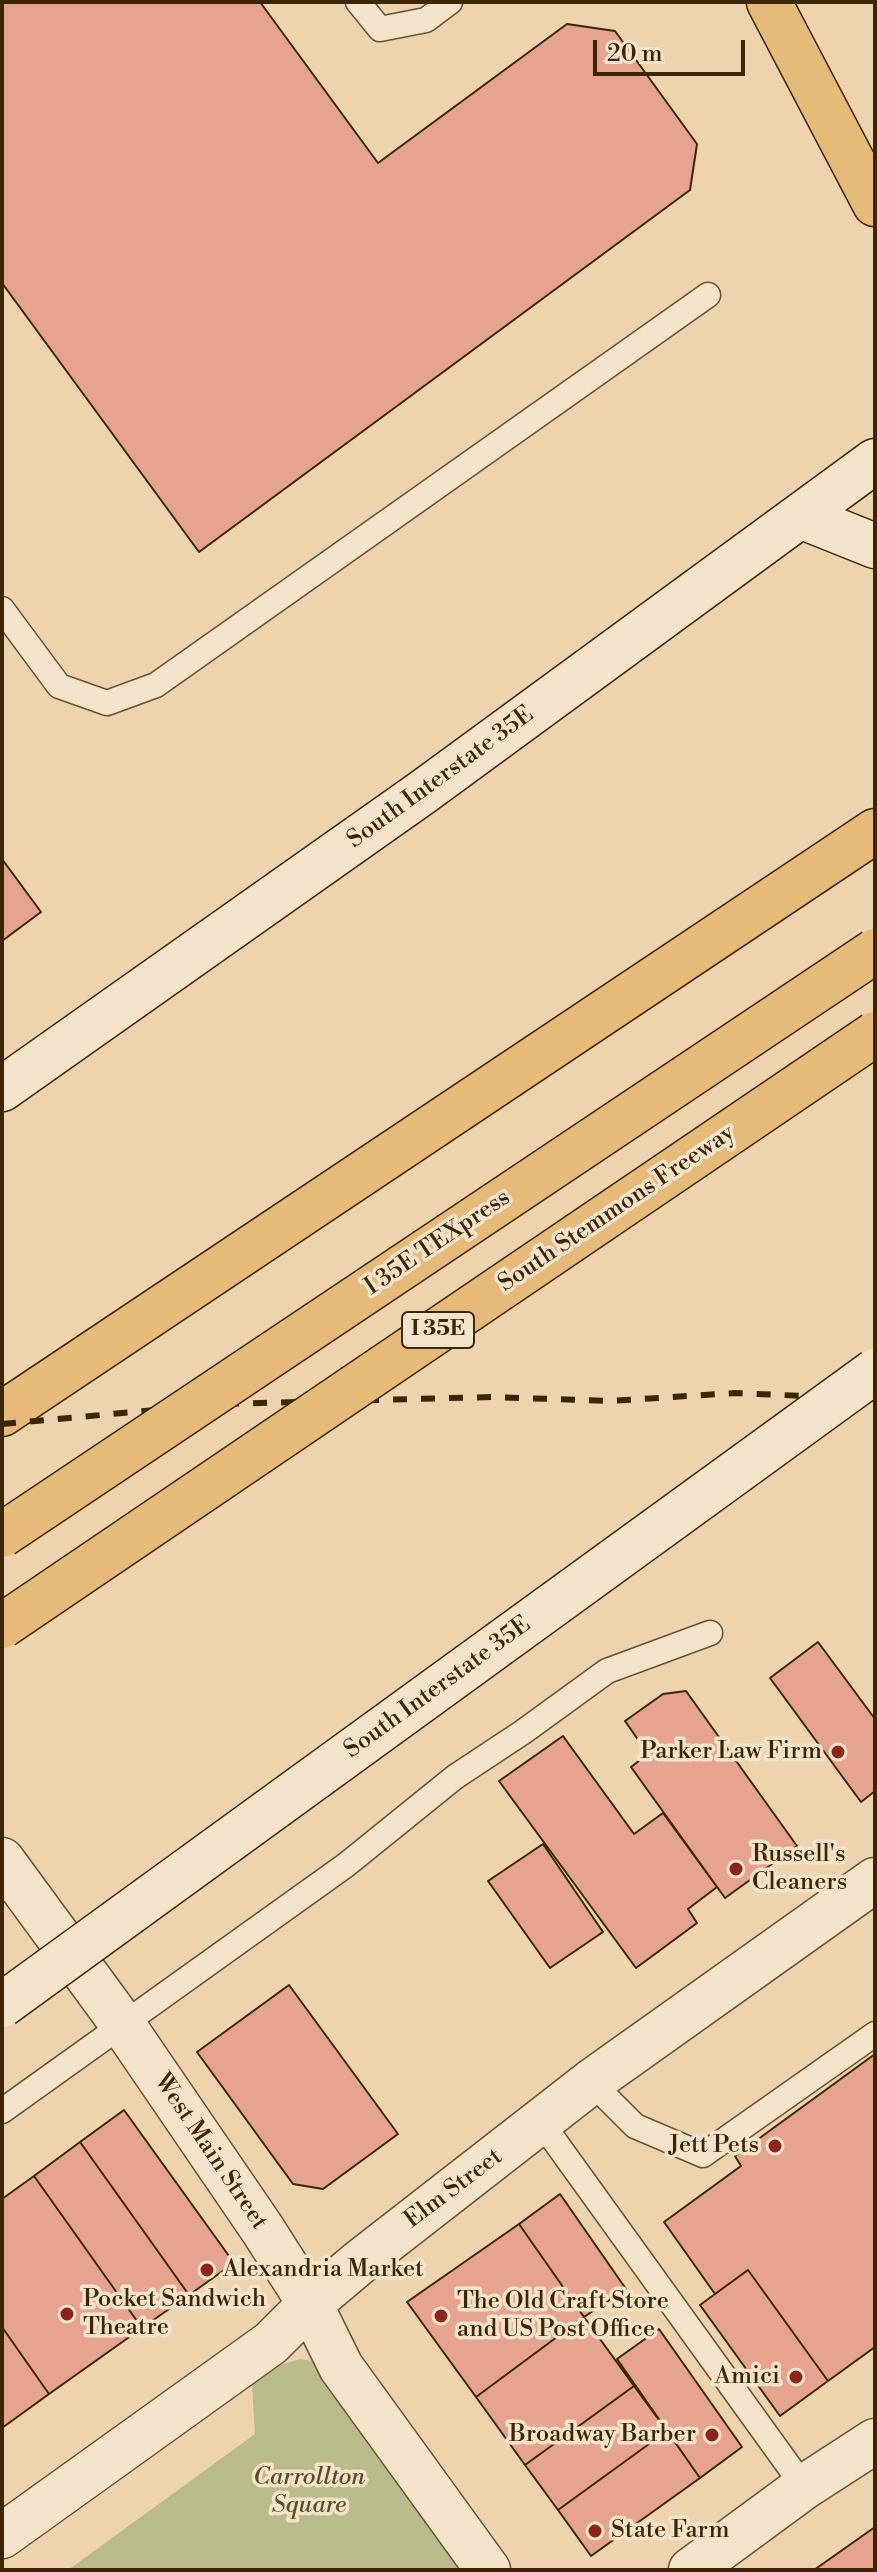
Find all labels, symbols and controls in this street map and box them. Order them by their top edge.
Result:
scale bar [597,24,749,74]
text: 20 m [607,39,663,69]
street label: South Interstate 35E [342,701,540,855]
street label: South Stemmons Freeway [493,1119,741,1299]
street label: I 35E TEXpress [360,1184,516,1302]
road number: I 35E [402,1312,474,1348]
street label: South Interstate 35E [339,1611,537,1765]
place label: Parker Law Firm [640,1738,822,1766]
marker: Parker Law Firm [829,1743,847,1761]
place label: Russell's Cleaners [752,1841,847,1897]
marker: Russell's Cleaners [727,1860,745,1878]
street label: West Main Street [147,2068,273,2236]
place label: Jett Pets [669,2132,759,2160]
marker: Jett Pets [766,2137,784,2155]
street label: Elm Street [399,2143,509,2235]
place label: Alexandria Market [223,2256,424,2284]
marker: Alexandria Market [198,2261,216,2279]
place label: Pocket Sandwich Theatre [83,2286,266,2342]
place label: The Old Craft Store and US Post Office [457,2288,669,2344]
marker: Pocket Sandwich Theatre [58,2305,76,2323]
marker: The Old Craft Store and US Post Office [432,2307,450,2325]
place label: Amici [715,2363,780,2391]
marker: Amici [787,2368,805,2386]
place label: Broadway Barber [509,2421,696,2449]
marker: Broadway Barber [703,2426,721,2444]
park label: Carrollton Square [253,2464,365,2520]
place label: State Farm [611,2517,729,2545]
marker: State Farm [586,2522,604,2540]

